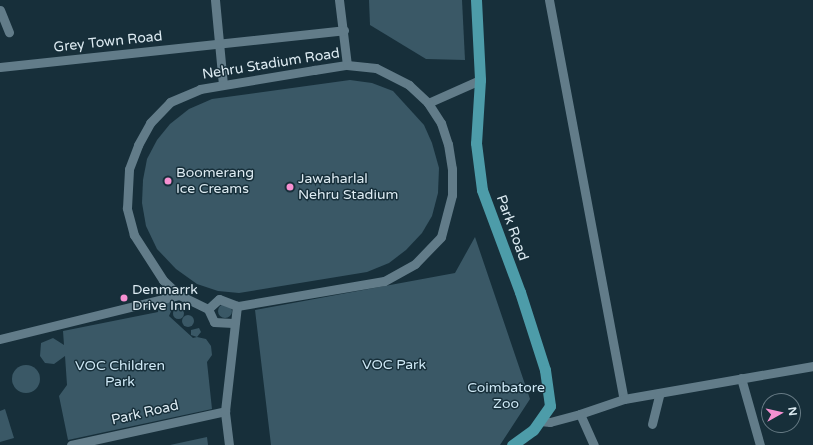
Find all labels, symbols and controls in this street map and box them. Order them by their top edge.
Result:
street label: Grey Town Road [53,28,163,56]
street label: Nehru Stadium Road [201,45,341,83]
place label: Boomerang Ice Creams [176,165,254,198]
place label: Jawaharlal Nehru Stadium [298,171,398,204]
marker: Boomerang Ice Creams [163,176,173,186]
marker: Jawaharlal Nehru Stadium [285,182,295,192]
street label: Park Road [492,193,532,263]
place label: Denmarrk Drive Inn [132,282,198,314]
marker: Denmarrk Drive Inn [119,293,129,303]
park label: VOC Park [362,357,426,373]
park label: VOC Children Park [75,358,165,390]
park label: Coimbatore Zoo [467,380,545,412]
north arrow [761,393,801,433]
street label: Park Road [110,397,180,429]
text: N [785,406,799,417]

